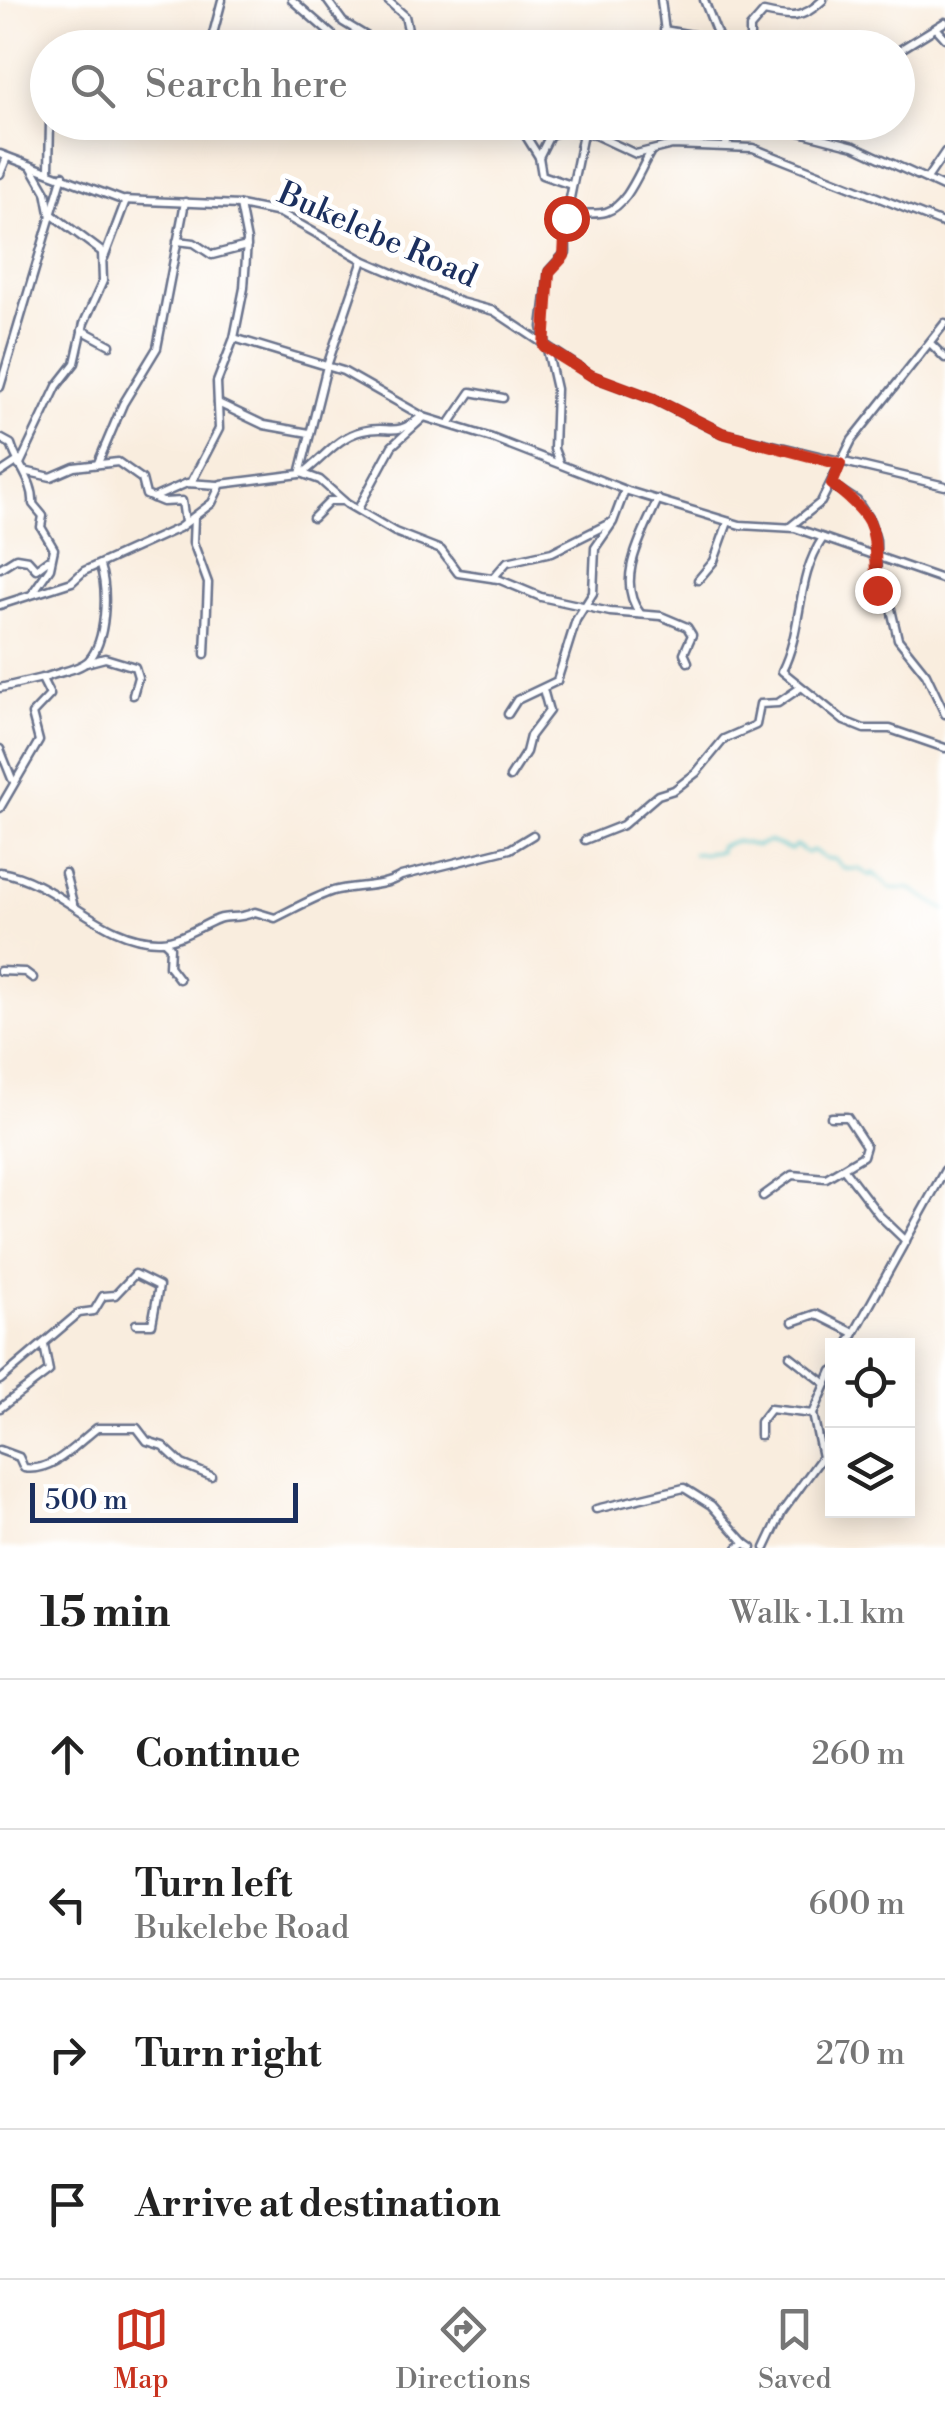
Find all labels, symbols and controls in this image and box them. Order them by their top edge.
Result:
search box [30,30,915,140]
icon: search [65,58,120,113]
text: Search here [145,62,348,109]
street label: Bukelebe Road [271,173,484,297]
route start [544,196,590,242]
route end [855,568,901,614]
map controls [825,1338,915,1518]
button: locate [825,1338,915,1428]
button: layers [825,1428,915,1518]
scale bar [30,1478,298,1522]
text: 500 m [45,1483,128,1518]
text: 15 min [40,1587,170,1640]
text: Walk · 1.1 km [730,1593,905,1633]
icon: ahead [40,1727,95,1782]
text: Continue [135,1731,300,1778]
text: 260 m [812,1734,905,1774]
text: Turn left [135,1861,292,1908]
icon: left [40,1877,95,1932]
text: 600 m [809,1884,905,1924]
text: Bukelebe Road [135,1908,349,1948]
icon: right [40,2027,95,2082]
text: Turn right [135,2031,321,2078]
text: 270 m [816,2034,905,2074]
icon: arrive [40,2177,95,2232]
text: Arrive at destination [135,2181,501,2228]
tab: Map [114,2302,169,2397]
tab: Directions [396,2302,531,2397]
tab: Saved [758,2302,831,2397]

